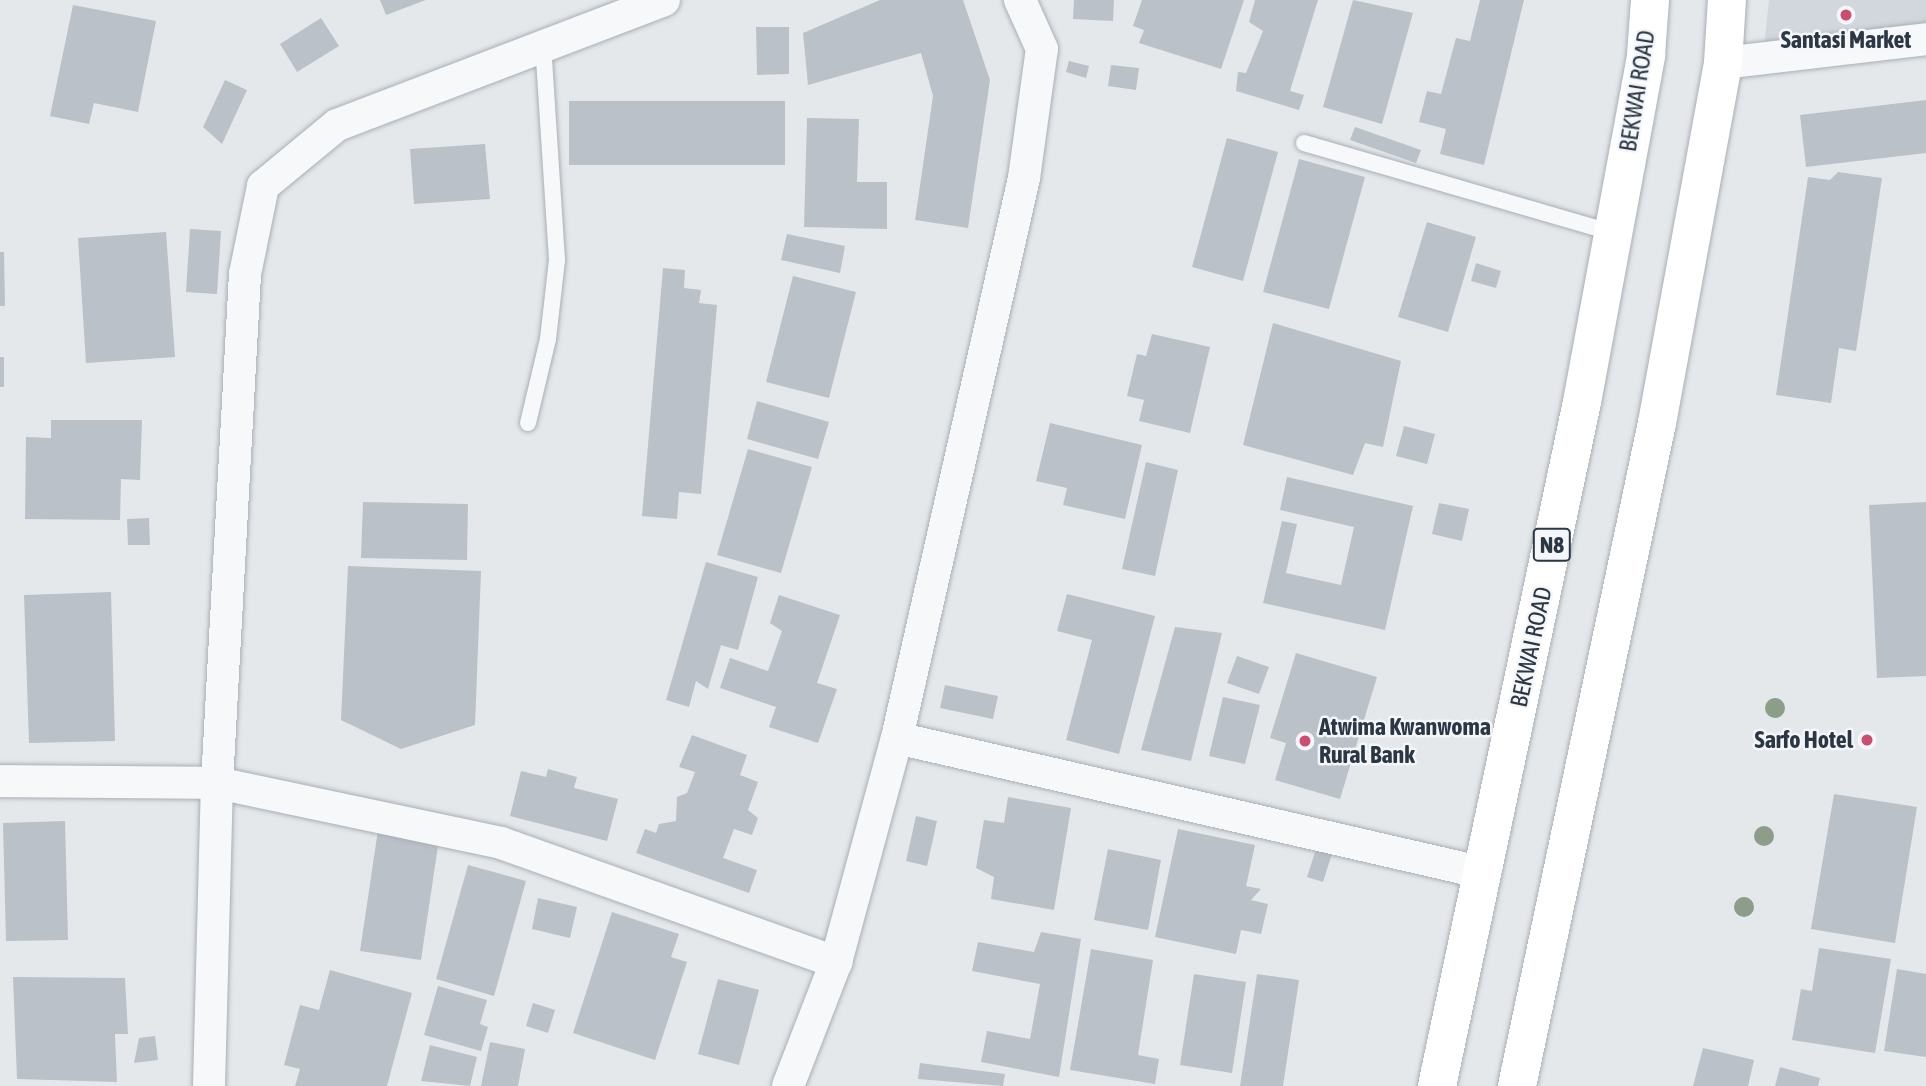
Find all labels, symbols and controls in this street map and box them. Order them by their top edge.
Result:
marker: Santasi Market [1838,7,1854,23]
place label: Santasi Market [1781,26,1911,54]
street label: BEKWAI ROAD [1613,28,1661,154]
road number: N8 [1533,526,1571,565]
street label: BEKWAI ROAD [1504,584,1558,710]
place label: Atwima Kwanwoma Rural Bank [1319,713,1491,769]
place label: Sarfo Hotel [1755,726,1853,754]
marker: Sarfo Hotel [1859,732,1875,748]
marker: Atwima Kwanwoma Rural Bank [1297,733,1313,749]

